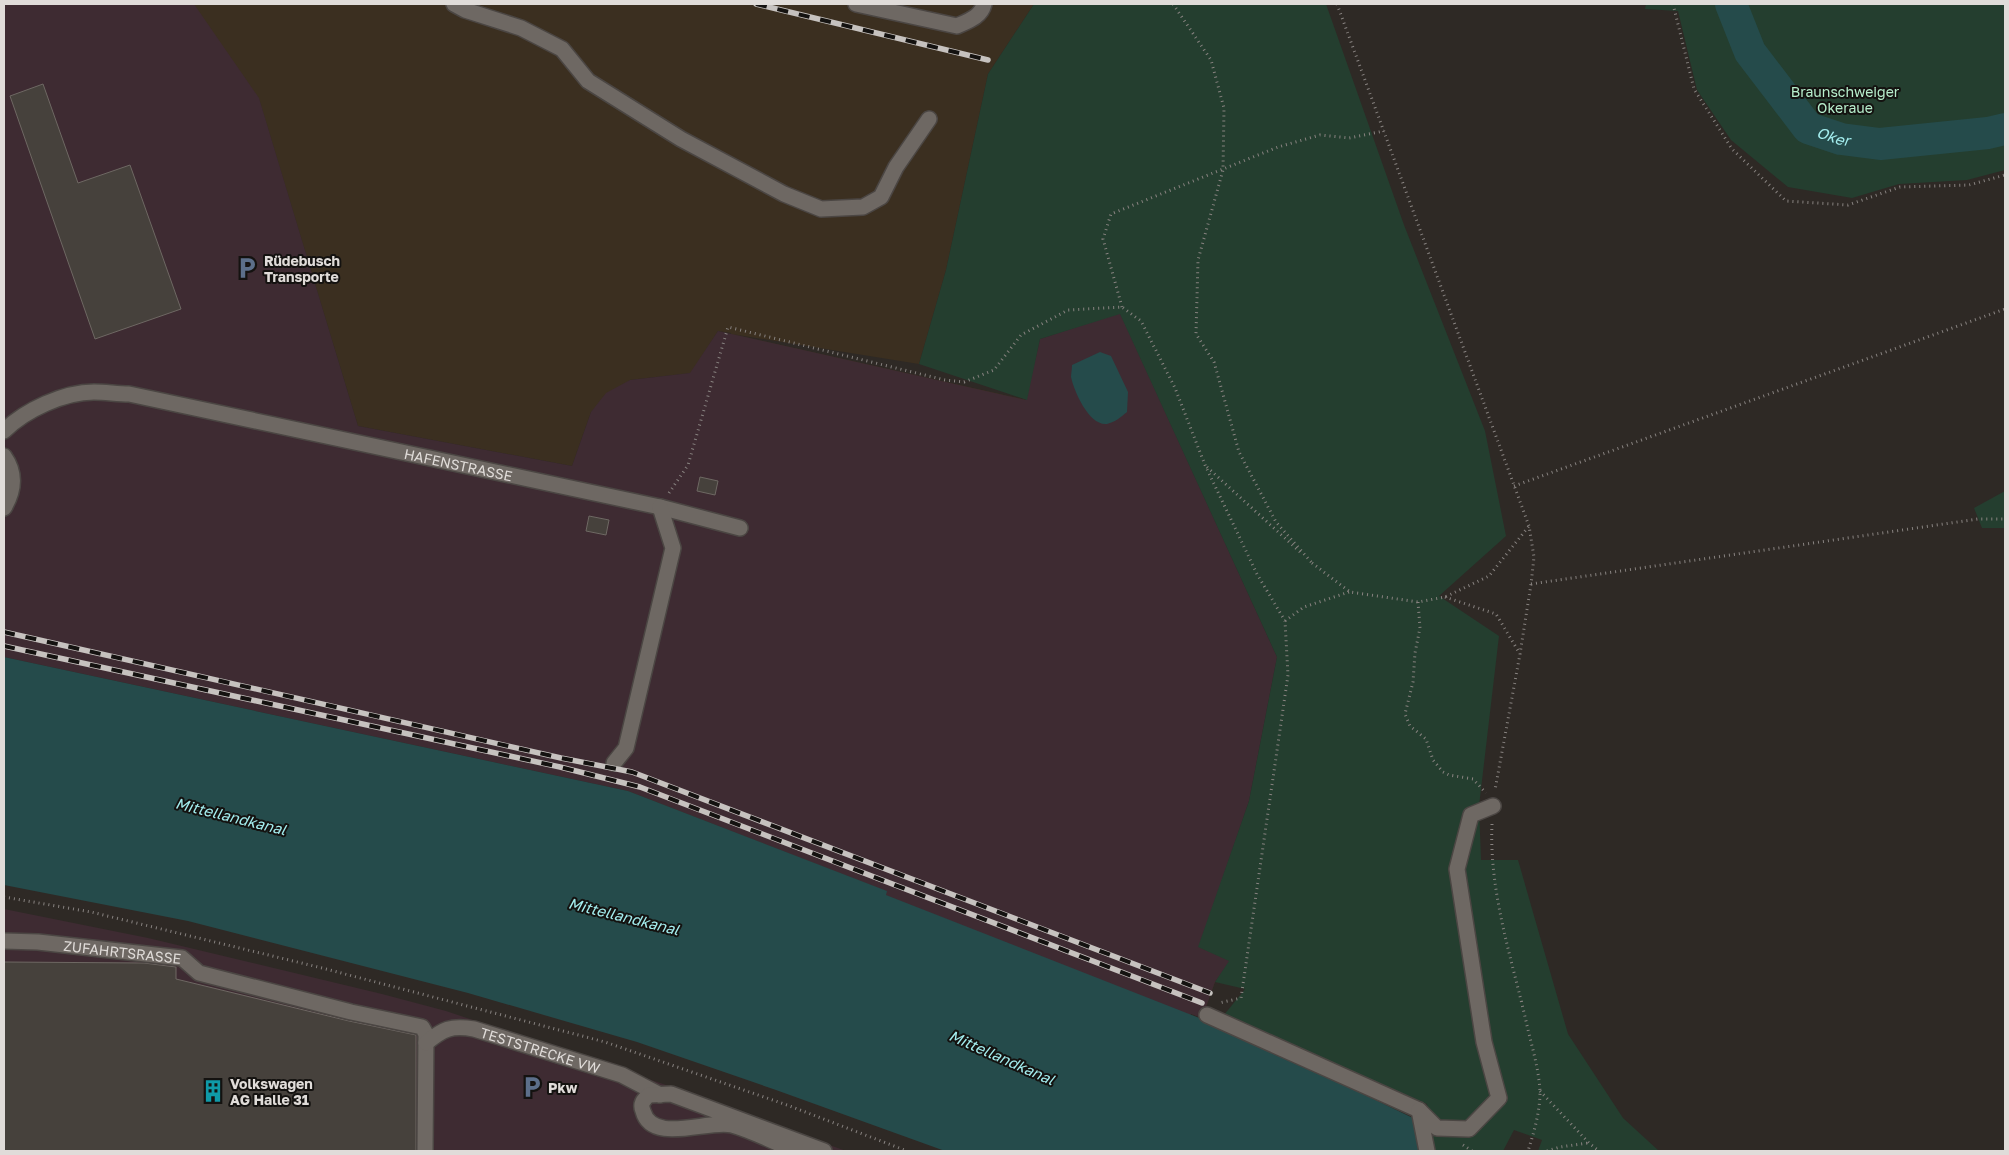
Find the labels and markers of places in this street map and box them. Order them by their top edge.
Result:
place label: Rüdebusch Transporte [264,252,340,285]
parking icon: Rüdebusch Transporte [234,255,260,281]
parking icon: Pkw [519,1074,545,1100]
place label: Volkswagen AG Halle 31 [230,1075,313,1108]
building icon: Volkswagen AG Halle 31 [200,1078,226,1104]
place label: Pkw [548,1079,578,1096]

